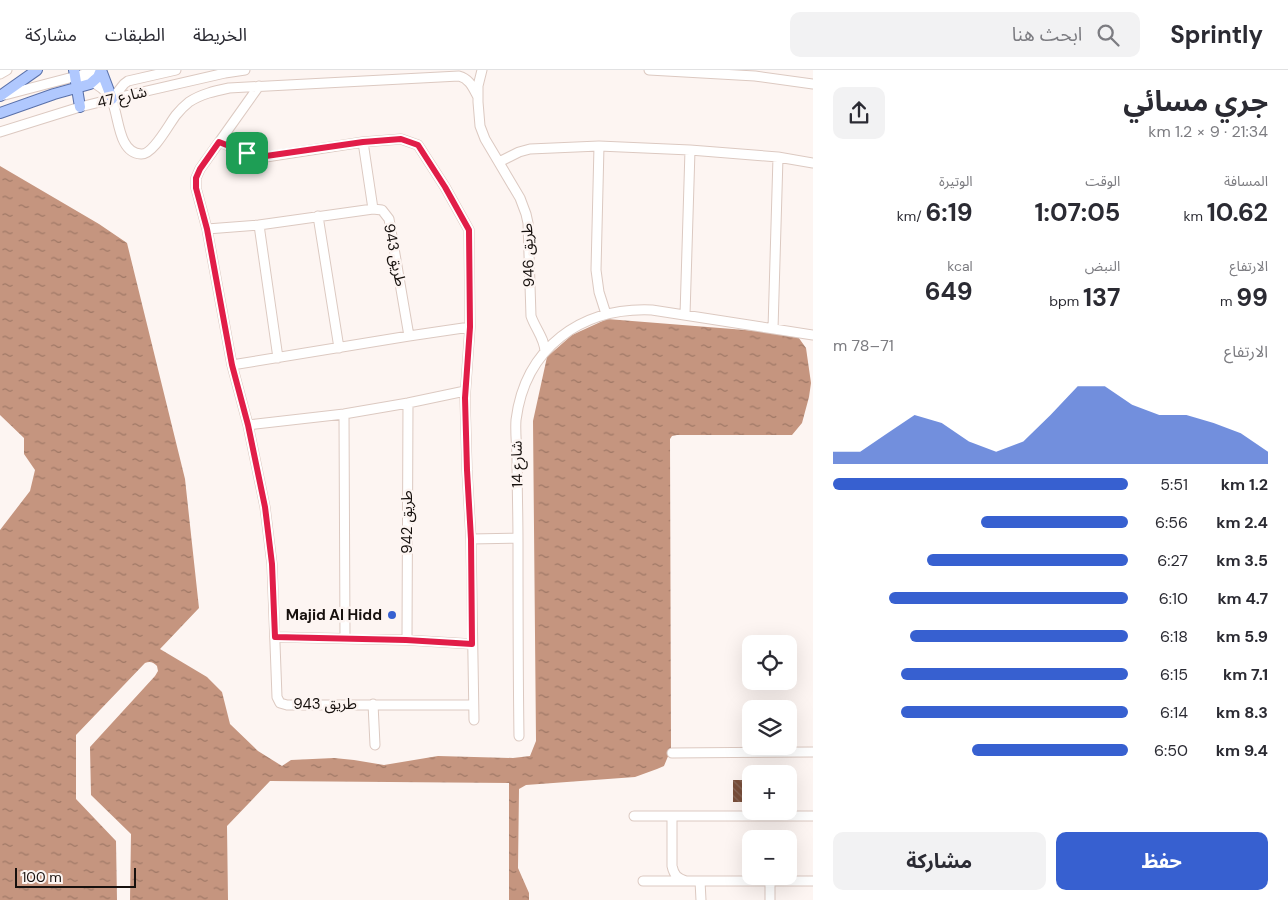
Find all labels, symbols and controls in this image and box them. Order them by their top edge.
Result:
search box [790,12,1140,57]
text: Sprintly [1170,19,1263,50]
icon: search [1094,21,1122,49]
text: ابحث هنا [1012,22,1082,47]
text: مشاركة [25,23,77,47]
text: الطبقات [105,23,165,47]
text: الخريطة [193,23,247,47]
street label: شارع 47 [95,82,149,114]
text: جري مسائي [1123,83,1268,120]
button: share [833,87,885,139]
text: 21:34 · 9 × 1.2 km [1148,121,1268,142]
pin [226,132,268,174]
icon: arrive [233,139,261,167]
text: الوتيرة [939,172,973,190]
text: الوقت [1085,172,1120,190]
text: المسافة [1224,172,1268,190]
text: 6:19 [925,196,973,229]
text: 1:07:05 [1035,196,1120,229]
text: 10.62 [1207,196,1268,229]
text: /km [897,207,925,225]
text: km [1183,207,1207,225]
street label: طريق 943 [379,222,411,288]
street label: طريق 946 [517,223,539,287]
text: kcal [947,257,973,275]
text: النبض [1085,257,1120,275]
text: الارتفاع [1230,257,1268,275]
text: 649 [925,275,973,308]
text: 137 [1083,281,1120,314]
text: 99 [1236,281,1268,314]
text: bpm [1049,292,1083,310]
text: m [1220,292,1236,310]
text: 71–78 m [833,335,894,356]
text: الارتفاع [1224,341,1268,362]
street label: شارع 14 [507,440,529,488]
text: 5:51 [1160,474,1188,495]
text: 1.2 km [1221,474,1268,495]
street label: طريق 942 [397,490,417,554]
text: 6:56 [1155,512,1188,533]
text: 2.4 km [1216,512,1268,533]
text: 6:27 [1157,550,1188,571]
text: 3.5 km [1216,550,1268,571]
text: 6:10 [1159,588,1188,609]
text: 4.7 km [1217,588,1268,609]
place label: Majid Al Hidd [286,605,382,625]
marker: Majid Al Hidd [386,609,398,621]
text: 6:18 [1160,626,1188,647]
text: 5.9 km [1216,626,1268,647]
map controls [742,635,797,885]
button: locate [742,635,797,690]
text: 6:15 [1160,664,1188,685]
text: 7.1 km [1223,664,1268,685]
street label: طريق 943 [293,694,357,714]
button: layers [742,700,797,755]
text: 6:14 [1160,702,1188,723]
text: 8.3 km [1216,702,1268,723]
text: 6:50 [1154,740,1188,761]
text: 9.4 km [1216,740,1268,761]
button: + [742,765,797,820]
button: − [742,830,797,885]
button: مشاركة [833,832,1046,890]
button: حفظ [1056,832,1268,890]
scale bar [15,865,136,888]
text: 100 m [22,868,62,886]

